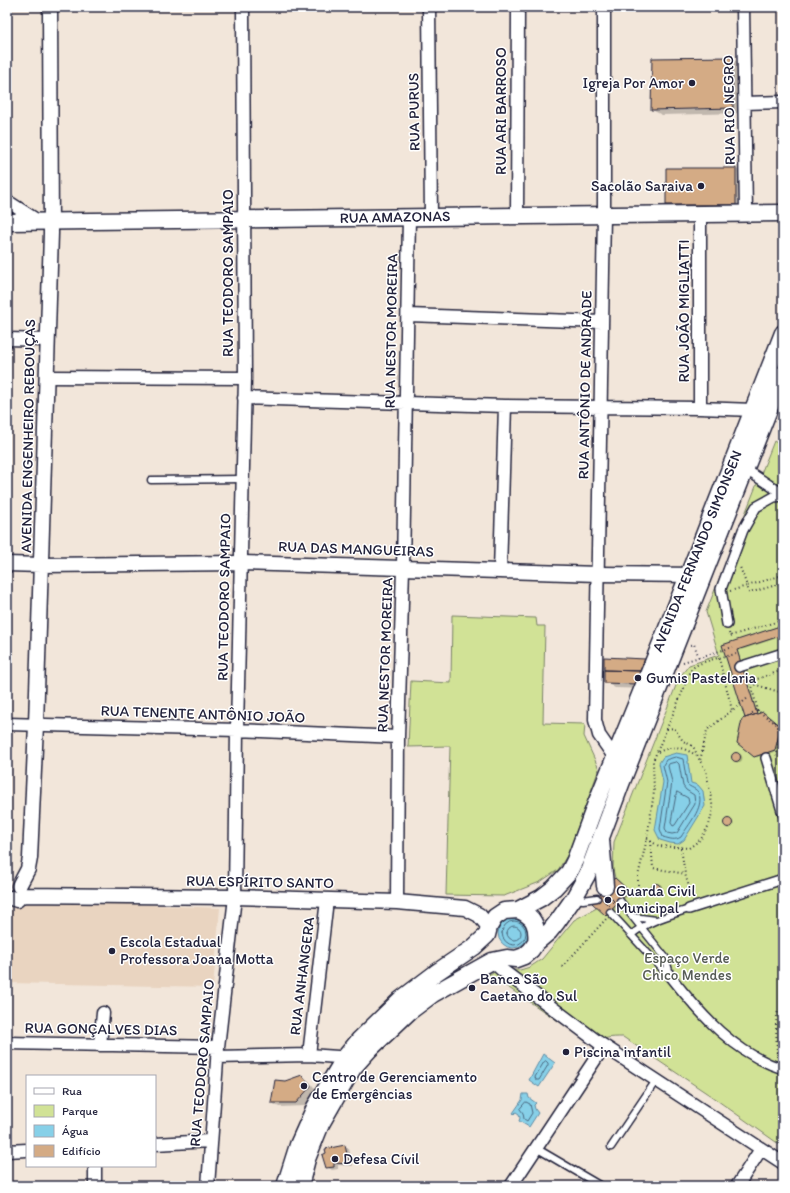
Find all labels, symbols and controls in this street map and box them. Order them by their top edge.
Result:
street label: RUA ARI BARROSO [492,47,510,175]
street label: RUA RIO NEGRO [719,55,739,165]
street label: RUA PURUS [404,73,424,151]
place label: Igreja Por Amor [583,74,684,92]
marker: Igreja Por Amor [687,78,697,88]
place label: Sacolão Saraiva [591,177,693,195]
marker: Sacolão Saraiva [696,181,706,191]
street label: RUA TEODORO SAMPAIO [219,189,237,357]
street label: RUA AMAZONAS [339,207,451,227]
street label: RUA JOÃO MIGLIATTI [675,240,693,382]
street label: RUA NESTOR MOREIRA [381,253,401,409]
street label: RUA ANTÔNIO DE ANDRADE [574,290,596,480]
street label: AVENIDA ENGENHEIRO REBOUÇAS [17,319,39,553]
street label: AVENIDA FERNANDO SIMONSEN [648,448,746,654]
street label: RUA TEODORO SAMPAIO [214,513,234,681]
street label: RUA DAS MANGUEIRAS [278,537,434,561]
street label: RUA NESTOR MOREIRA [373,577,397,733]
place label: Gumis Pastelaria [646,669,756,687]
marker: Gumis Pastelaria [633,673,643,683]
street label: RUA TENENTE ANTÔNIO JOÃO [100,701,306,727]
street label: RUA ESPÍRITO SANTO [186,872,334,892]
place label: Guarda Civil Municipal [616,882,696,917]
marker: Guarda Civil Municipal [603,895,613,905]
street label: RUA ANHANGERA [286,915,318,1036]
place label: Escola Estadual Professora Joana Motta [120,933,274,968]
marker: Escola Estadual Professora Joana Motta [107,946,117,956]
park label: Espaço Verde Chico Mendes [642,949,732,984]
place label: Banca São Caetano do Sul [480,970,578,1005]
street label: RUA TEODORO SAMPAIO [186,978,218,1147]
marker: Banca São Caetano do Sul [467,983,477,993]
street label: RUA GONÇALVES DIAS [25,1019,177,1039]
place label: Piscina infantil [574,1043,672,1061]
marker: Piscina infantil [561,1047,571,1057]
place label: Centro de Gerenciamento de Emergências [312,1068,477,1103]
legend [26,1075,156,1167]
marker: Centro de Gerenciamento de Emergências [299,1081,309,1091]
text: Rua [62,1084,82,1098]
text: Parque [62,1104,98,1118]
text: Água [62,1124,88,1138]
text: Edifício [62,1144,101,1158]
place label: Defesa Cívil [343,1150,420,1168]
marker: Defesa Cívil [330,1154,340,1164]

